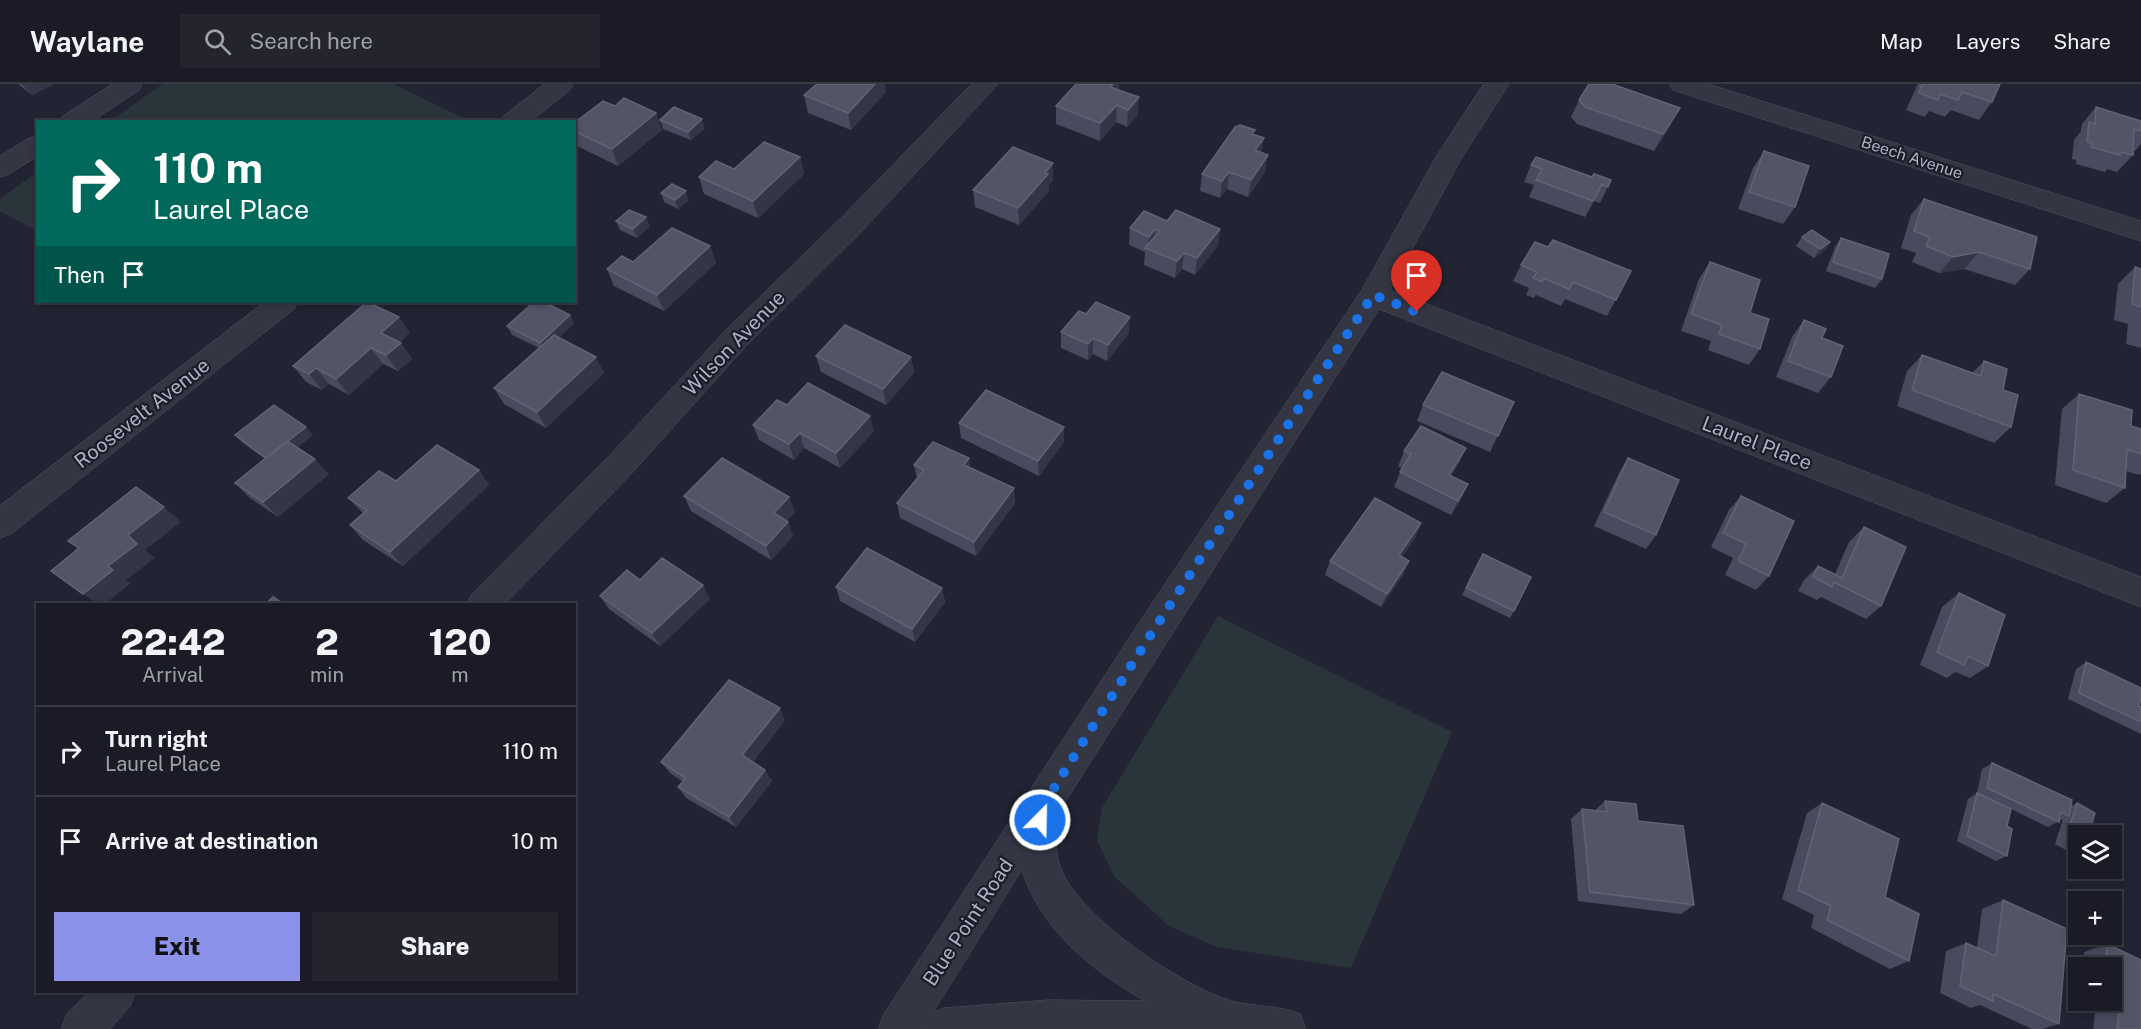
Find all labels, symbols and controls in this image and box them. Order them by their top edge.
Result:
search box [180,14,600,68]
text: Waylane [30,25,144,58]
icon: search [201,25,234,58]
text: Search here [249,28,373,54]
text: Map [1880,29,1923,54]
text: Layers [1956,29,2020,54]
text: Share [2053,29,2111,54]
street label: Beech Avenue [1859,132,1965,183]
text: 110 m [153,143,263,192]
icon: right [54,144,132,222]
text: Laurel Place [153,193,309,225]
pin [1391,250,1442,312]
icon: arrive [117,258,150,291]
icon: arrive [1400,259,1433,292]
text: Then [54,262,105,288]
street label: Wilson Avenue [678,286,790,400]
street label: Roosevelt Avenue [70,353,214,473]
street label: Laurel Place [1699,411,1815,475]
text: 22:42 [121,621,225,663]
text: 2 [315,621,339,663]
text: 120 [428,621,491,663]
text: Arrival [142,663,204,687]
text: min [310,663,344,687]
text: m [451,663,469,687]
text: Turn right [105,726,208,752]
icon: right [54,735,87,768]
text: 110 m [502,738,558,764]
text: Laurel Place [105,752,221,776]
position arrow [1008,788,1072,852]
icon: arrive [54,825,87,858]
map controls [2068,825,2122,1011]
button: layers [2068,825,2122,879]
text: Arrive at destination [105,828,318,854]
text: 10 m [511,828,558,854]
street label: Blue Point Road [918,854,1018,990]
button: + [2068,891,2122,945]
button: Exit [54,912,300,981]
button: Share [312,912,558,981]
button: − [2068,957,2122,1011]

